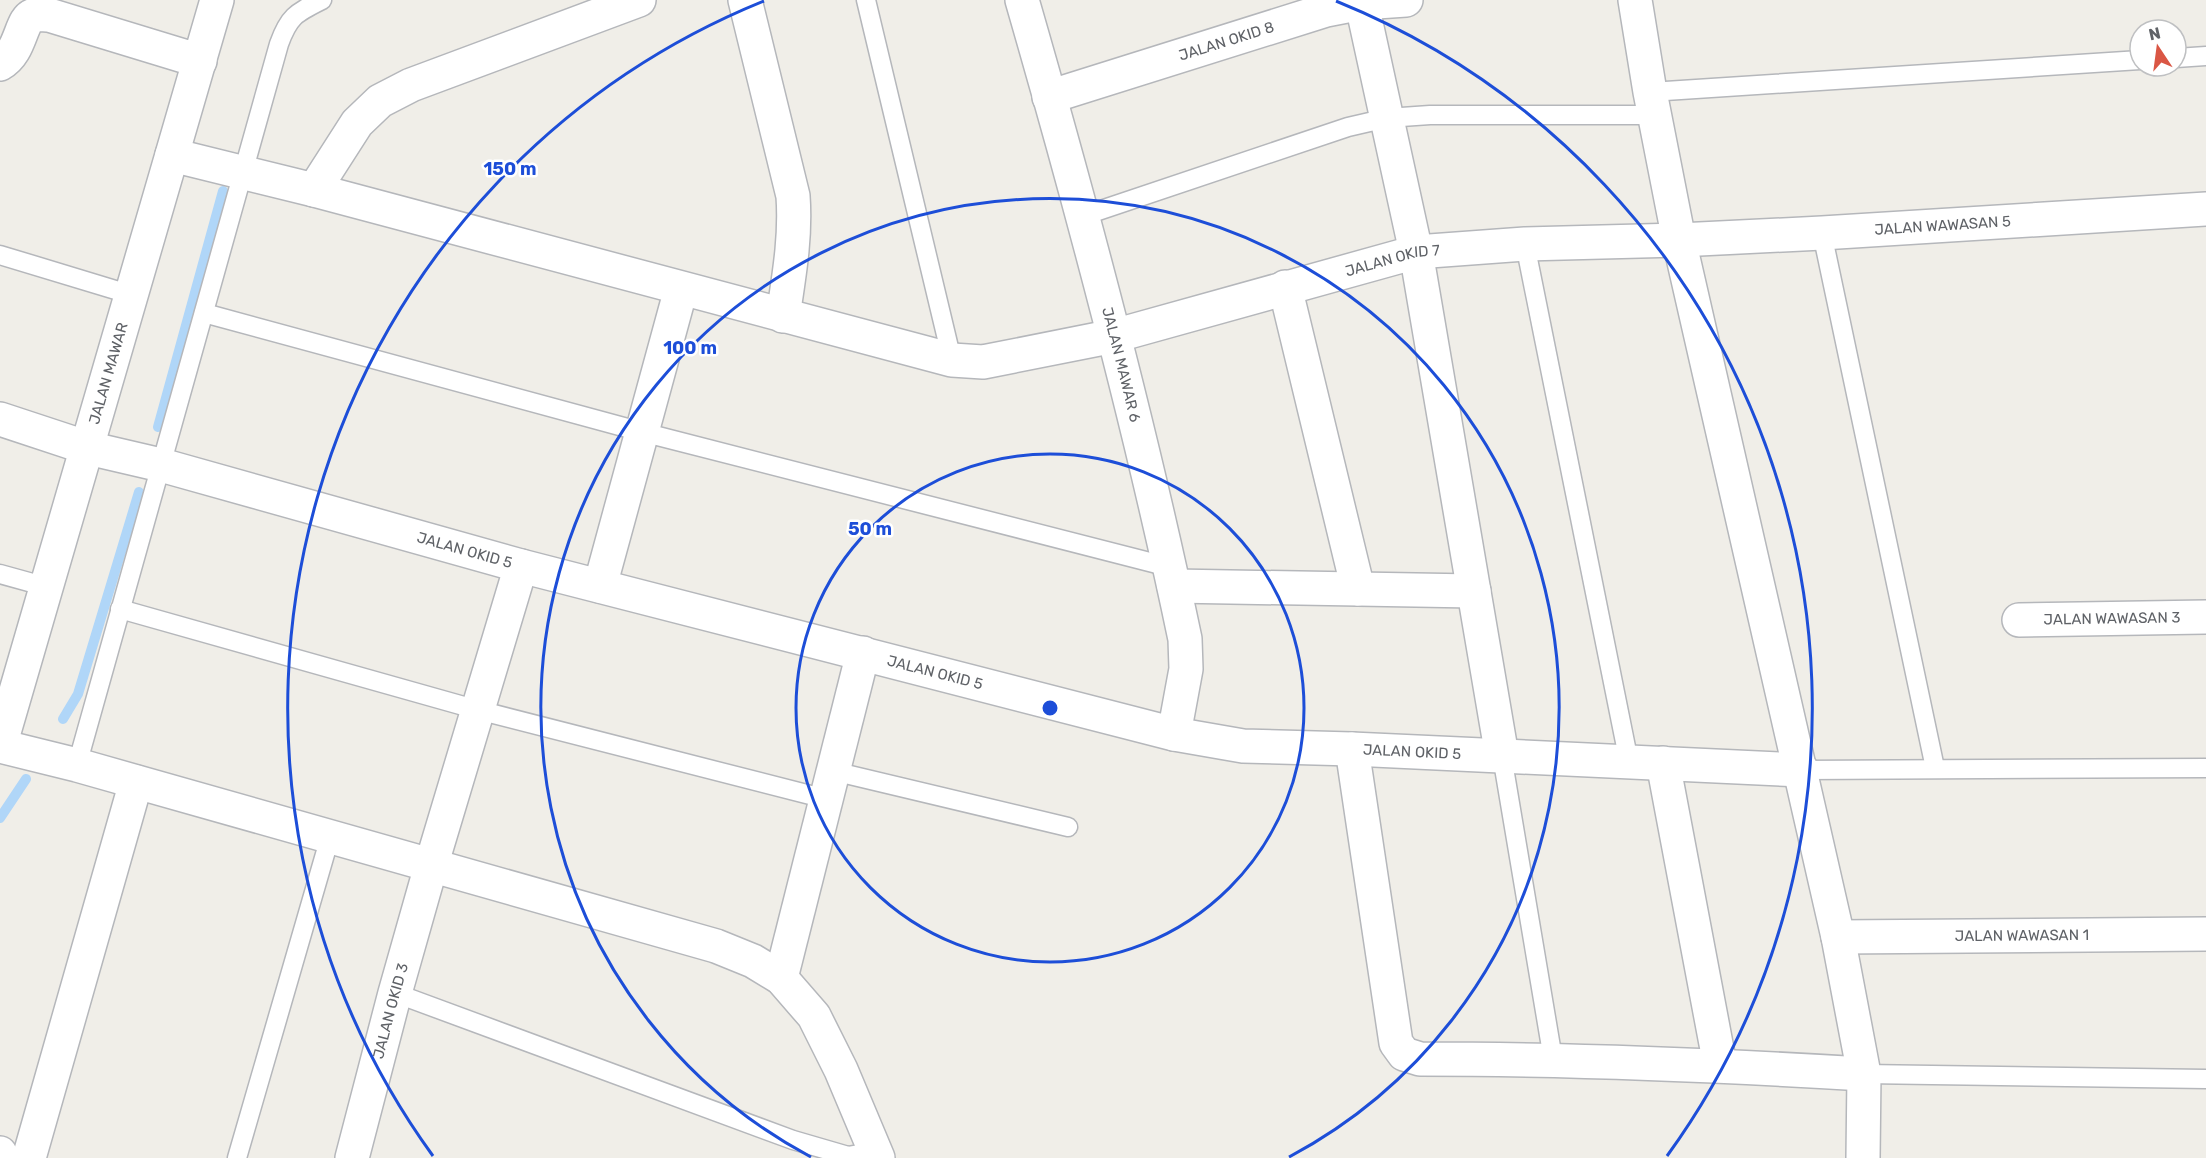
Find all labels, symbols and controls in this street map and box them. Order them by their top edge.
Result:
street label: JALAN OKID 8 [1177,18,1276,65]
north arrow [2128,18,2188,78]
text: N [2147,23,2162,44]
text: 150 m [483,158,537,180]
street label: JALAN WAWASAN 5 [1874,212,2012,239]
street label: JALAN OKID 7 [1343,241,1441,280]
street label: JALAN MAWAR 6 [1098,305,1144,424]
street label: JALAN MAWAR [85,320,132,426]
text: 100 m [663,337,717,359]
text: 50 m [848,518,892,540]
street label: JALAN OKID 5 [415,528,514,572]
street label: JALAN WAWASAN 3 [2043,608,2181,629]
street label: JALAN OKID 5 [885,652,985,693]
centre of rings [1040,698,1060,718]
street label: JALAN OKID 5 [1363,741,1462,763]
street label: JALAN WAWASAN 1 [1955,926,2089,945]
street label: JALAN OKID 3 [369,961,412,1061]

